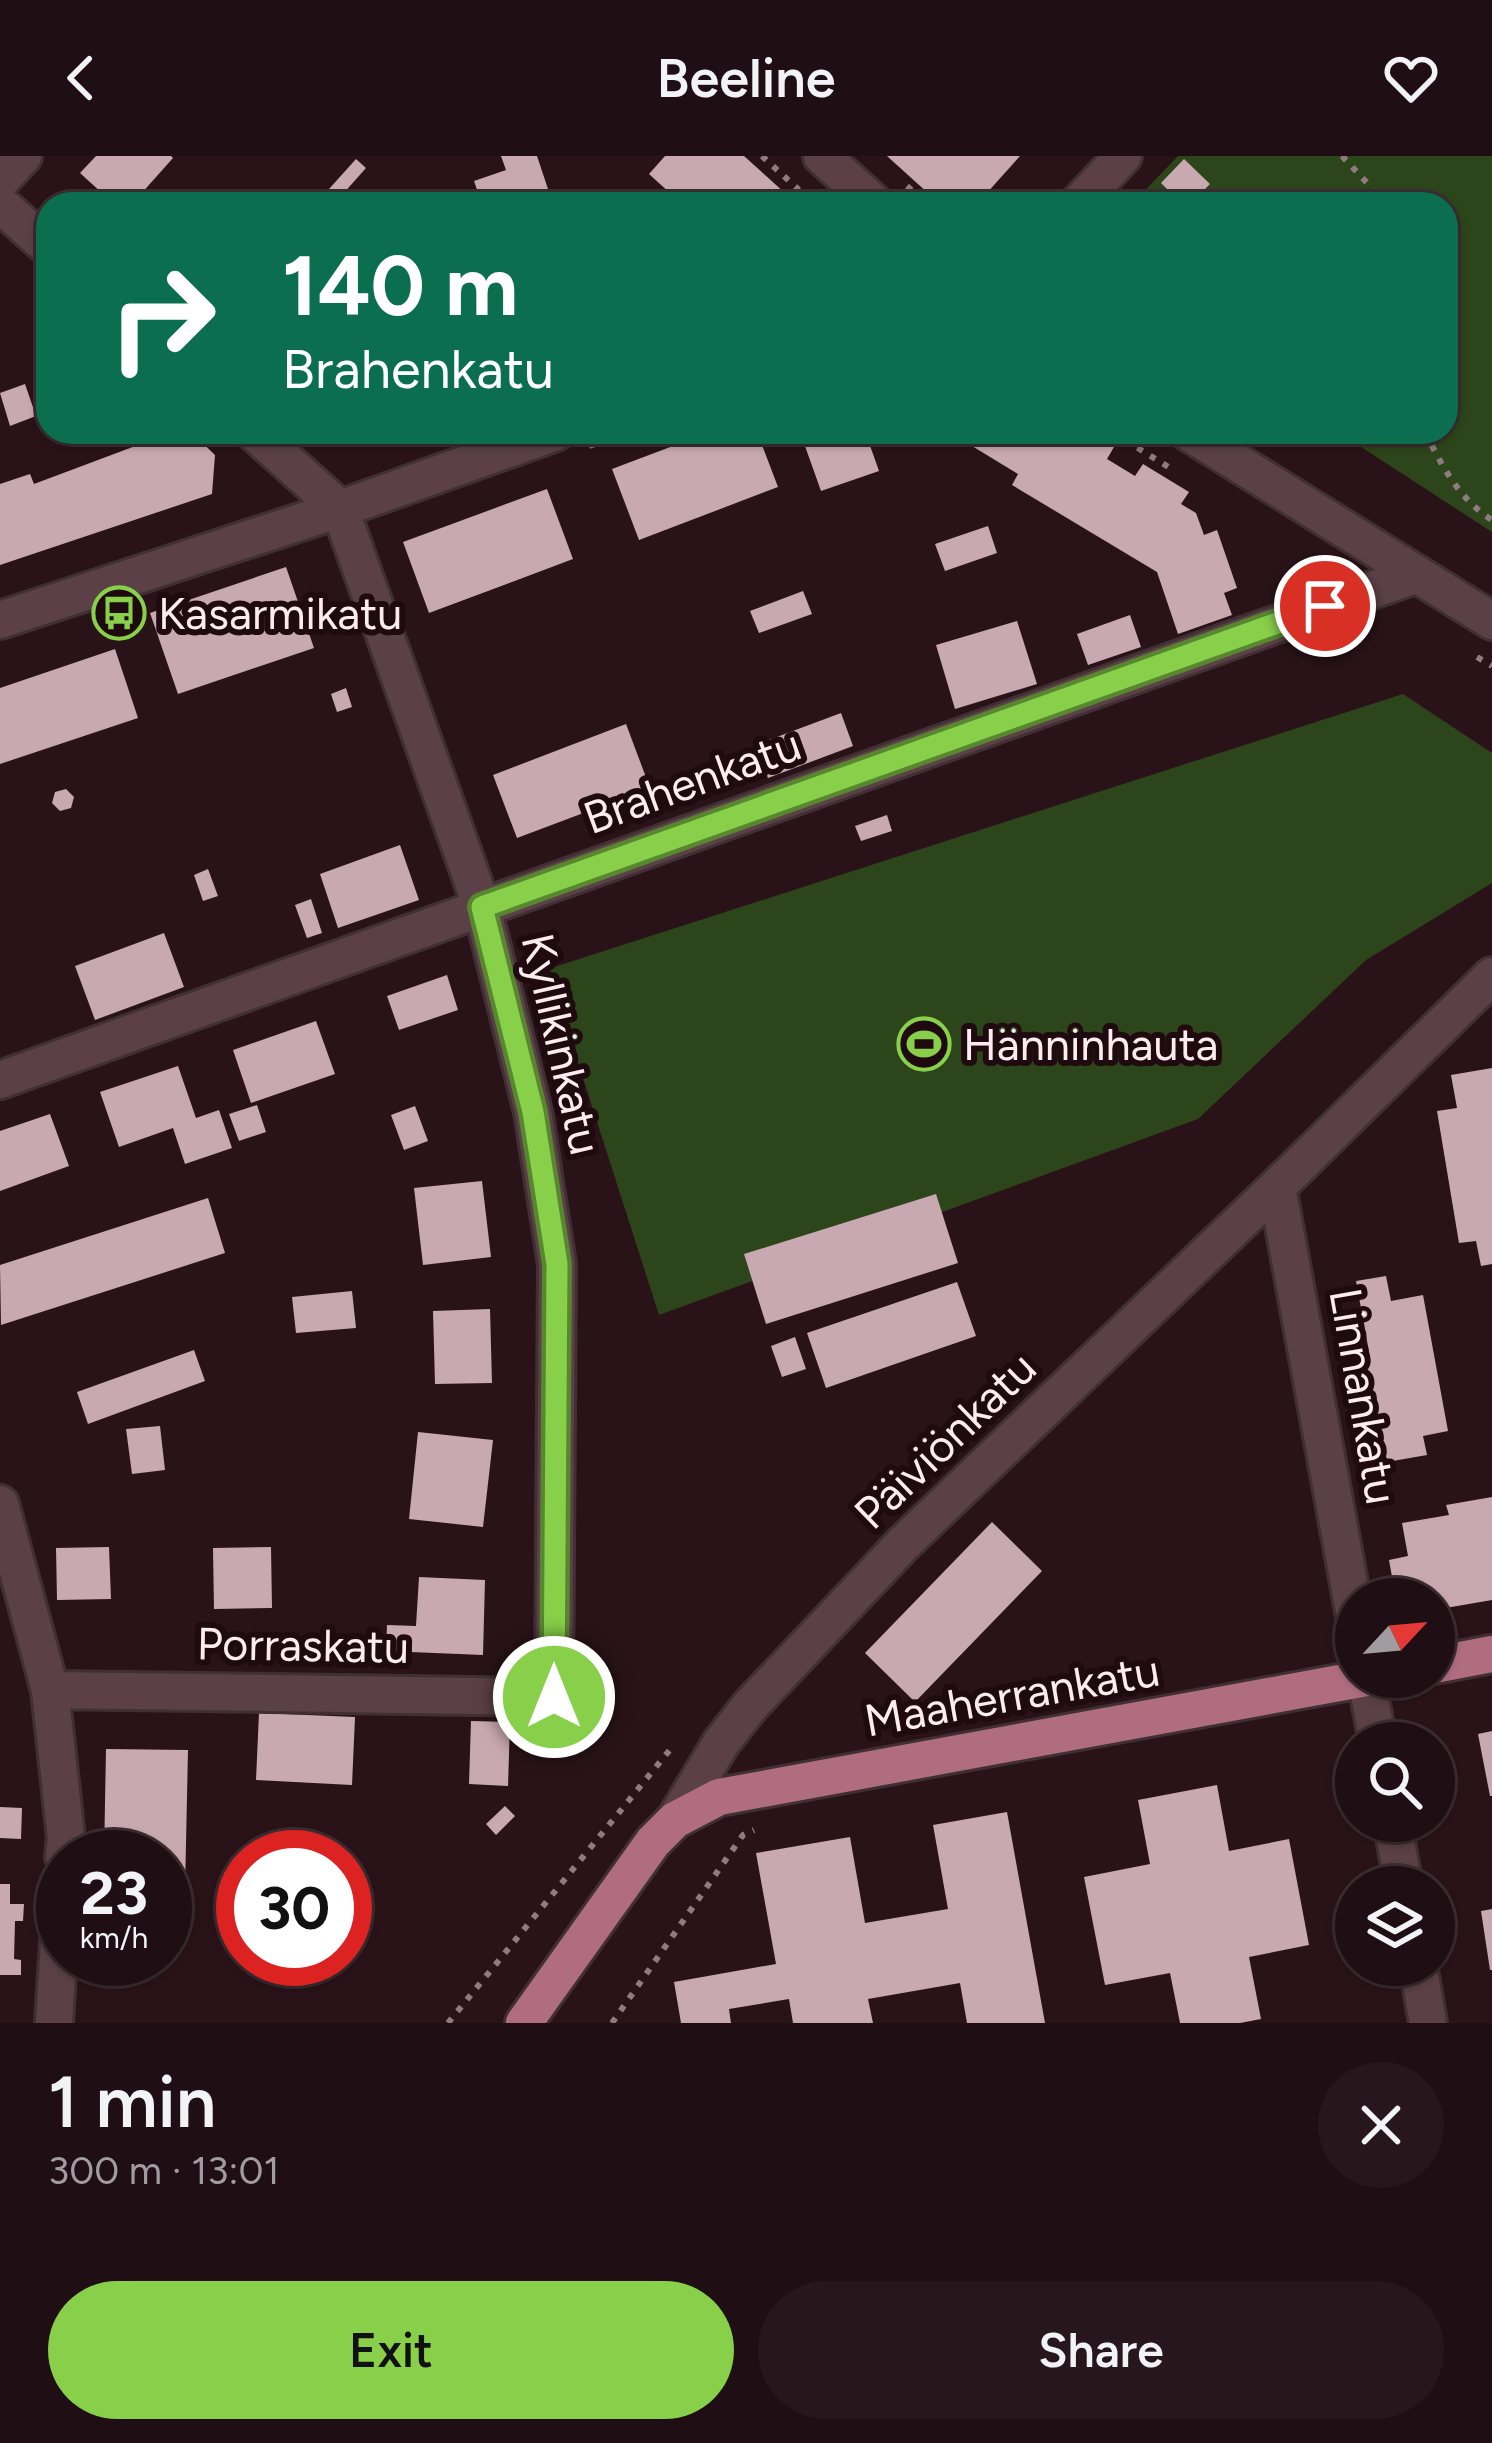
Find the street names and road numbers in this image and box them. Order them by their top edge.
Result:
street label: Brahenkatu [576,717,808,845]
street label: Kyllikinkatu [510,928,614,1160]
street label: Linnankatu [1318,1284,1410,1508]
street label: Päiviönkatu [843,1340,1047,1540]
street label: Porraskatu [196,1616,410,1674]
street label: Maaherrankatu [860,1642,1164,1748]

